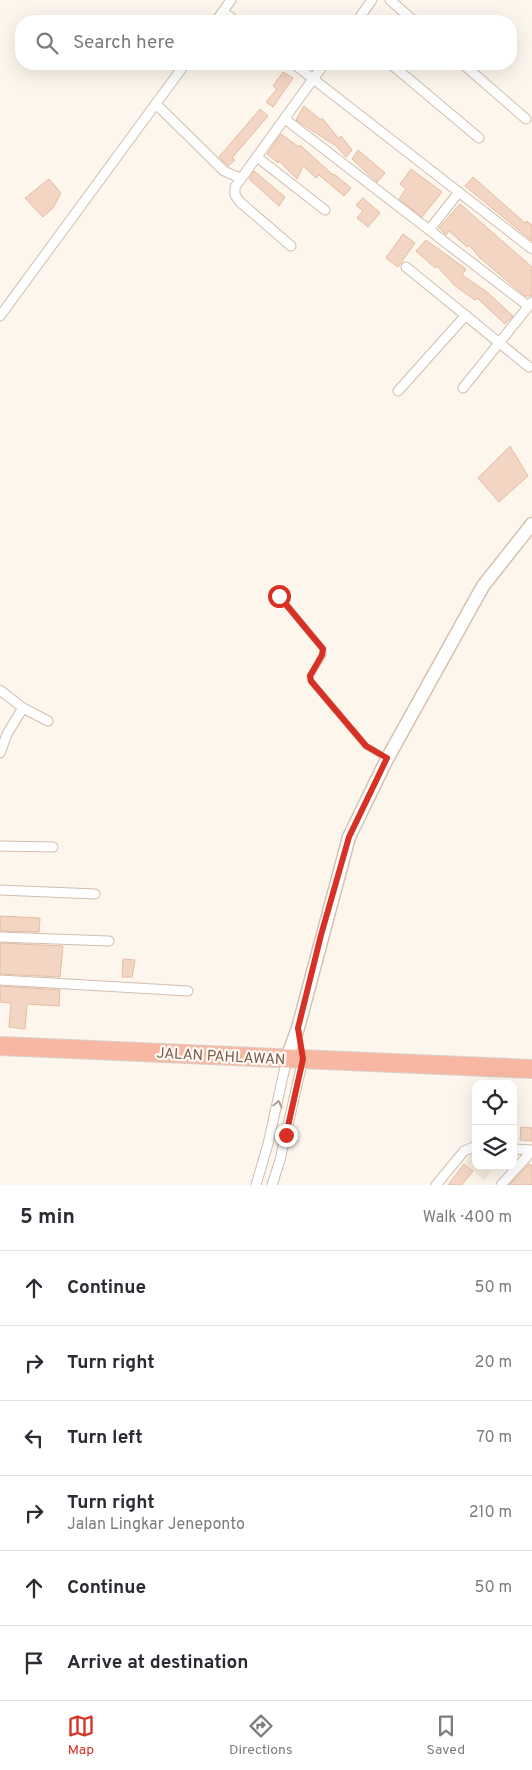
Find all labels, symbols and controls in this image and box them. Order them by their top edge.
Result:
search box [15,15,517,70]
icon: search [33,29,61,57]
text: Search here [73,31,175,55]
route start [268,585,291,608]
street label: JALAN PAHLAWAN [156,1045,286,1070]
map controls [472,1080,517,1170]
button: locate [472,1080,517,1125]
one-way arrow [272,1100,283,1109]
route end [275,1124,298,1147]
button: layers [472,1125,517,1170]
text: 5 min [20,1204,75,1231]
text: Walk · 400 m [423,1208,512,1228]
icon: ahead [20,1274,48,1302]
text: Continue [67,1276,146,1300]
text: 50 m [475,1278,512,1298]
icon: right [20,1349,48,1377]
text: Turn right [67,1351,155,1375]
text: 20 m [475,1353,512,1373]
icon: left [20,1424,48,1452]
text: Turn left [67,1426,143,1450]
text: 70 m [477,1428,512,1448]
text: Turn right [67,1491,155,1515]
icon: right [20,1499,48,1527]
text: 210 m [469,1503,512,1523]
text: Jalan Lingkar Jeneponto [67,1515,245,1535]
icon: ahead [20,1574,48,1602]
text: Continue [67,1576,146,1600]
text: 50 m [475,1578,512,1598]
icon: arrive [20,1649,48,1677]
text: Arrive at destination [67,1651,248,1675]
tab: Map [67,1712,95,1759]
tab: Directions [229,1712,293,1759]
tab: Saved [427,1712,465,1759]

